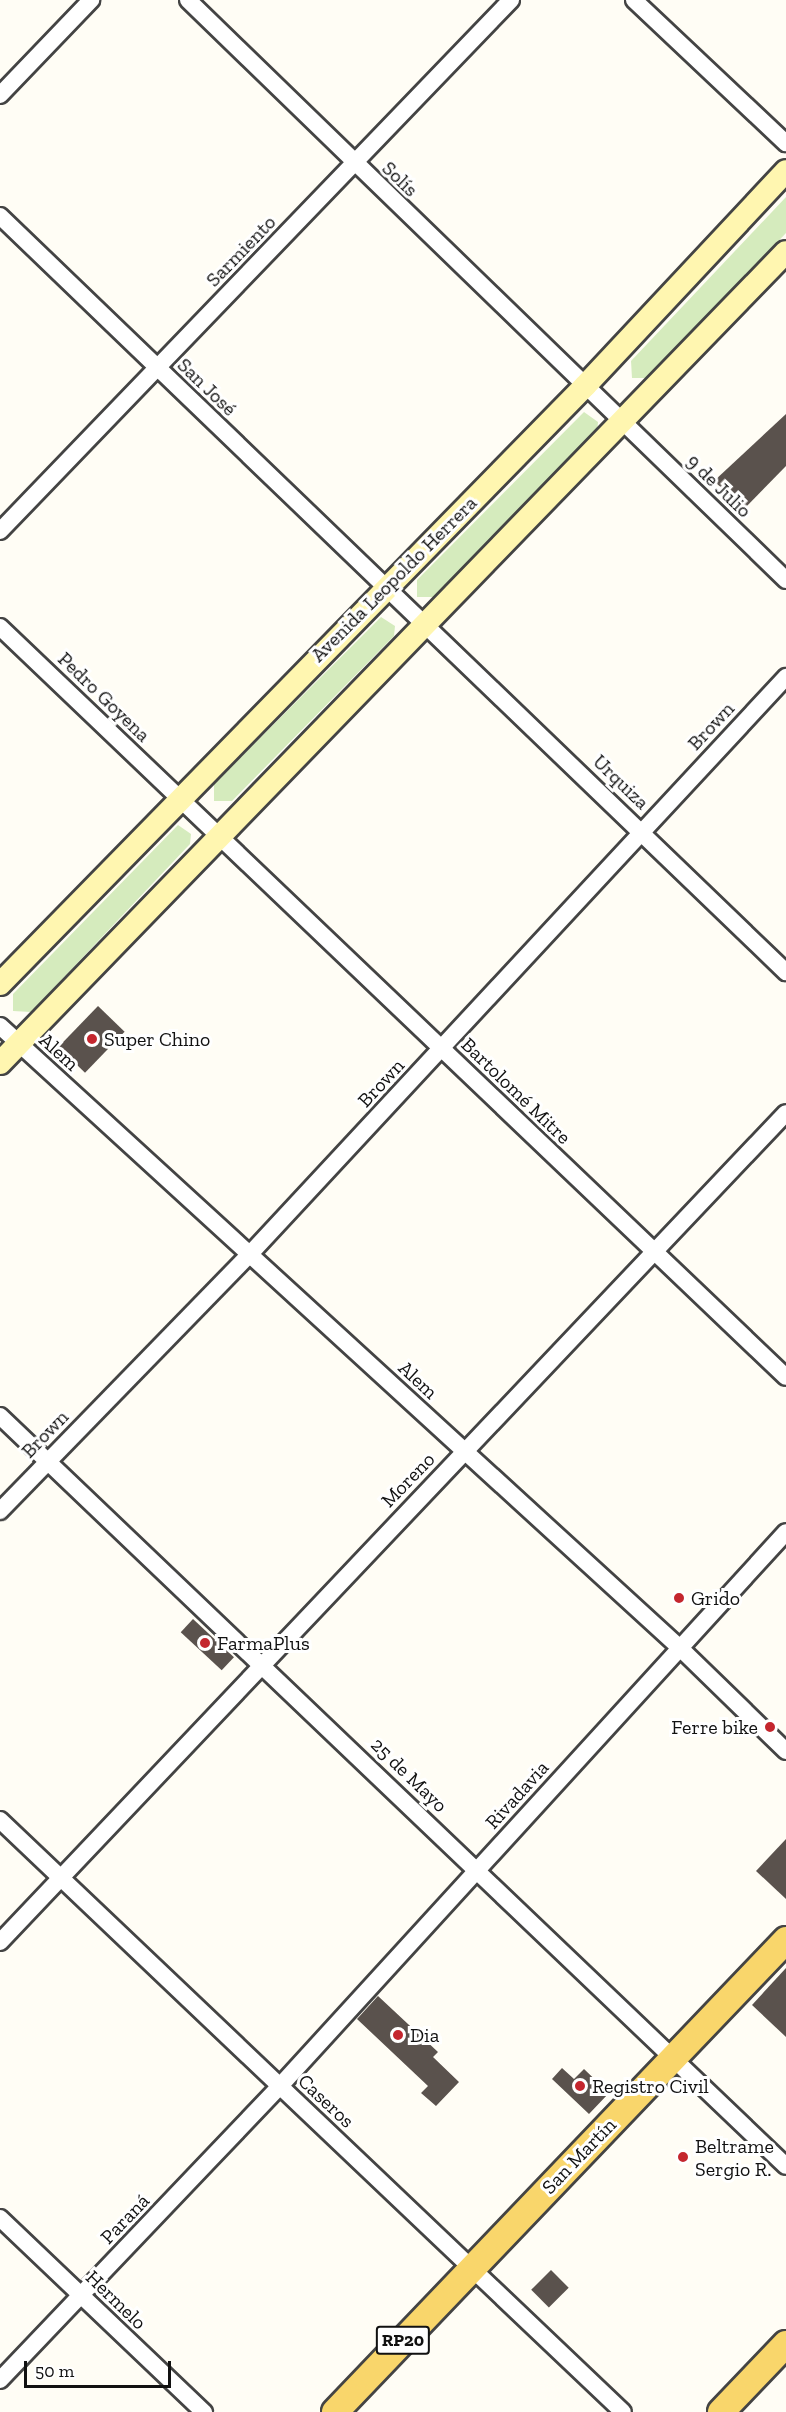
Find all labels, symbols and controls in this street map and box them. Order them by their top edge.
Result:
street label: Solís [377,156,423,202]
street label: Sarmiento [201,210,281,292]
street label: San José [172,353,242,421]
street label: 9 de Julio [681,449,757,523]
street label: Avenida Leopoldo Herrera [306,491,482,667]
street label: Pedro Goyena [53,647,155,747]
street label: Brown [683,697,739,755]
street label: Urquiza [588,749,654,815]
place label: Super Chino [104,1027,211,1051]
street label: Alem [34,1028,84,1076]
marker: Super Chino [85,1032,99,1046]
street label: Bartolomé Mitre [456,1033,576,1149]
street label: Brown [353,1054,409,1112]
street label: Alem [393,1356,443,1404]
street label: Brown [16,1405,74,1463]
street label: Moreno [376,1448,440,1512]
place label: Grido [691,1586,740,1610]
marker: Grido [672,1591,686,1605]
place label: FarmaPlus [217,1631,310,1655]
marker: FarmaPlus [198,1636,212,1650]
place label: Ferre bike [671,1715,758,1739]
marker: Ferre bike [763,1720,777,1734]
street label: 25 de Mayo [366,1733,452,1817]
street label: Rivadavia [480,1756,554,1834]
place label: Dia [410,2023,439,2047]
marker: Dia [391,2028,405,2042]
street label: Caseros [293,2069,359,2133]
place label: Registro Civil [592,2074,709,2098]
marker: Registro Civil [573,2079,587,2093]
street label: San Martín [537,2113,621,2199]
place label: Beltrame Sergio R. [695,2134,774,2181]
marker: Beltrame Sergio R. [676,2150,690,2164]
street label: Paraná [95,2189,155,2249]
street label: Hermelo [81,2265,151,2335]
road number: RP20 [374,2325,432,2355]
scale bar [27,2349,174,2387]
text: 50 m [35,2360,74,2382]

